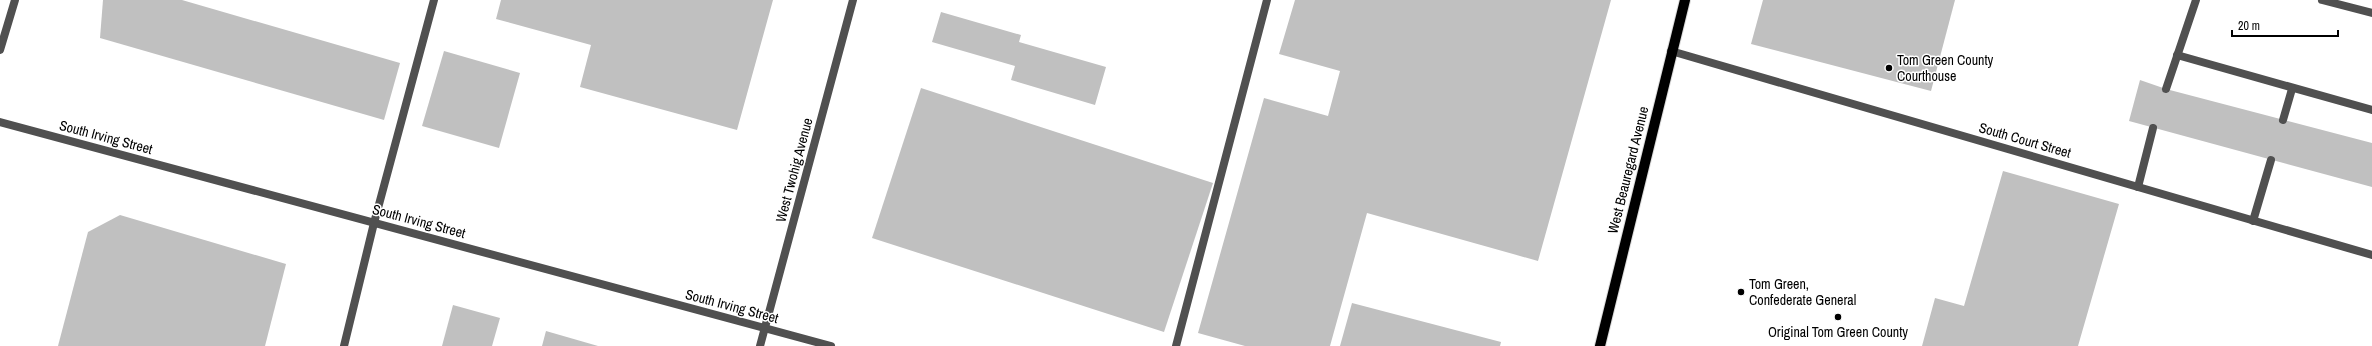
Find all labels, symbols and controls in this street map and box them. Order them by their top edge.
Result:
scale bar [2232,12,2338,38]
text: 20 m [2238,18,2260,34]
place label: Tom Green County Courthouse [1897,51,1994,85]
marker: Tom Green County Courthouse [1884,63,1894,73]
street label: West Beauregard Avenue [1603,105,1653,235]
street label: South Irving Street [57,116,155,158]
street label: West Twohig Avenue [771,116,817,224]
street label: South Court Street [1977,118,2073,162]
street label: South Irving Street [370,200,468,242]
place label: Tom Green, Confederate General [1749,275,1856,309]
street label: South Irving Street [683,285,781,327]
marker: Tom Green, Confederate General [1736,287,1746,297]
marker: Original Tom Green County [1833,312,1843,322]
place label: Original Tom Green County [1768,323,1908,341]

